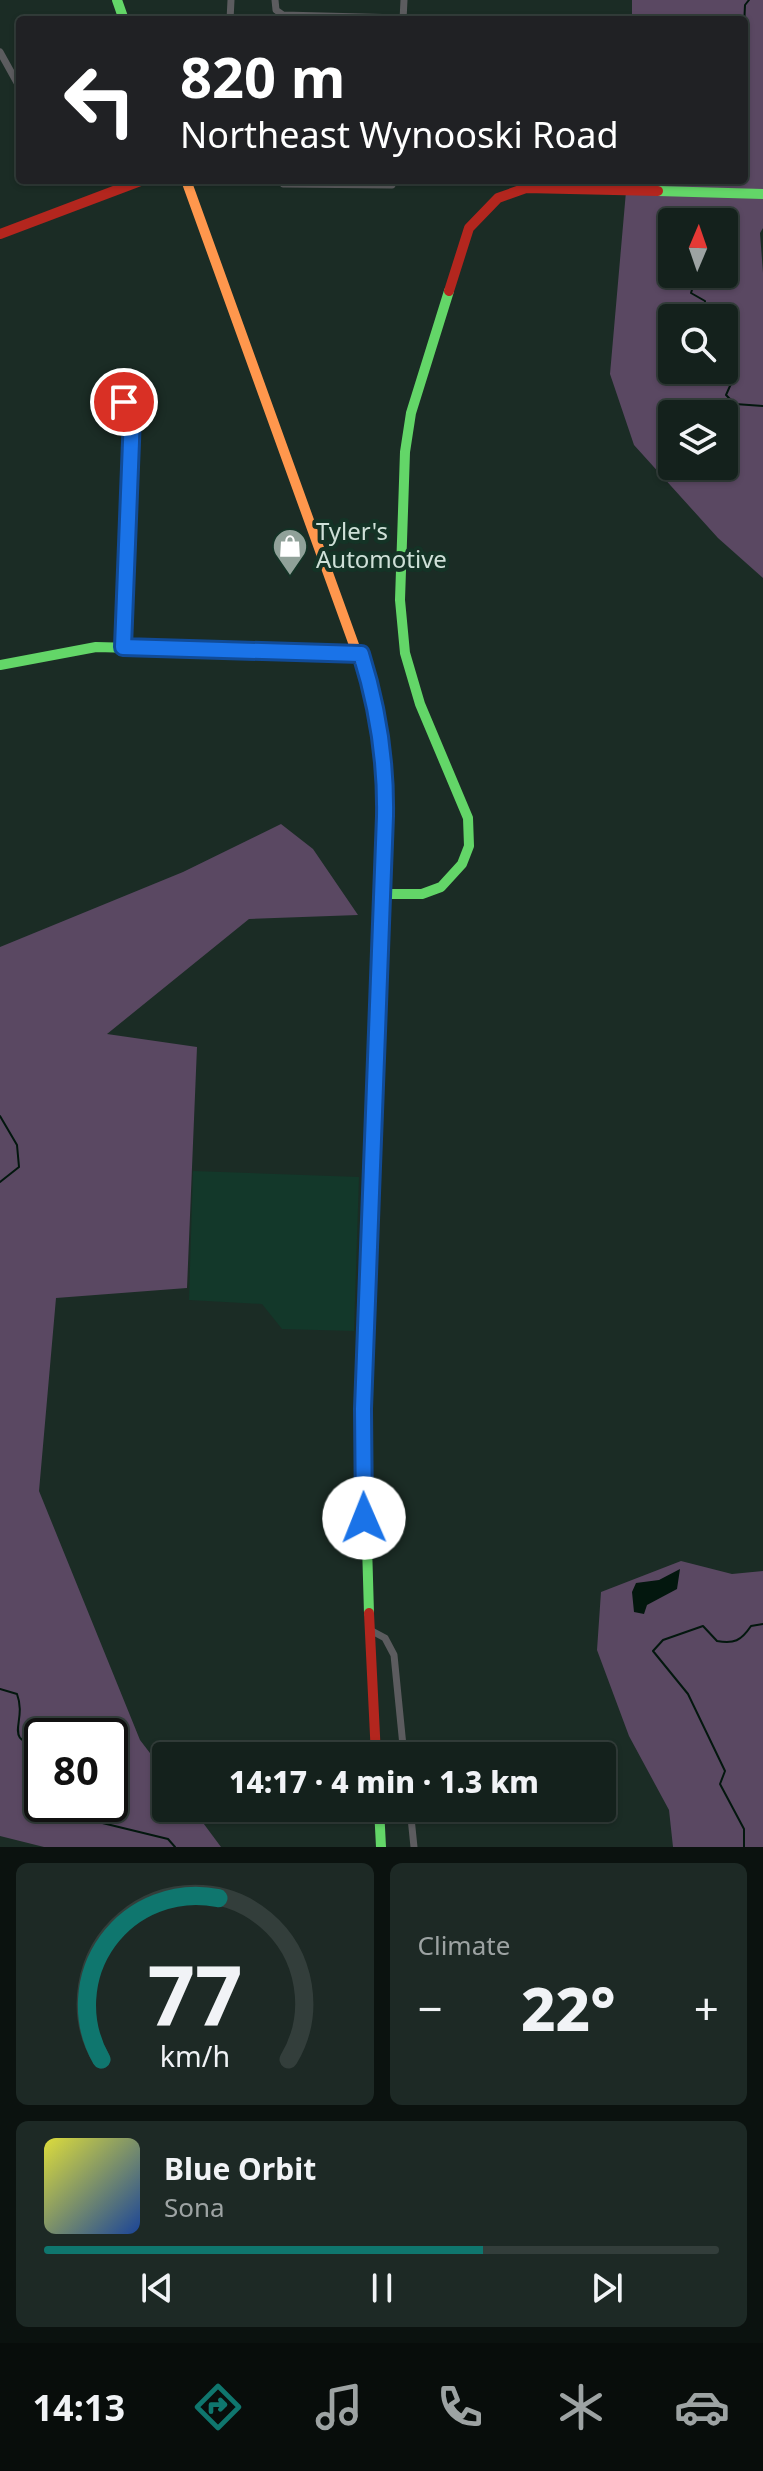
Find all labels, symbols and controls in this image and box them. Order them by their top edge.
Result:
text: 820 m [180,38,345,114]
icon: left [48,48,152,152]
text: Northeast Wynooski Road [180,110,619,159]
north arrow [658,208,738,288]
map controls [658,208,738,480]
button: search [658,304,738,384]
pin [90,368,158,436]
icon: arrive [102,380,146,424]
button: layers [658,400,738,480]
place label: Tyler's Automotive [316,514,447,575]
shop icon: Tyler's Automotive [271,527,309,577]
position arrow [322,1476,406,1560]
speed limit sign: 80 [24,1718,128,1822]
text: 14:17 · 4 min · 1.3 km [229,1761,539,1802]
text: Climate [418,1927,510,1963]
text: 77 [147,1937,242,2050]
text: 22° [521,1967,616,2049]
text: − [418,1978,443,2038]
text: + [694,1978,719,2038]
text: km/h [160,2036,230,2075]
text: Blue Orbit [164,2148,316,2189]
text: Sona [164,2189,225,2225]
icon: previous [135,2266,179,2310]
icon: pause [360,2266,404,2310]
icon: next [585,2266,629,2310]
icon: directions [190,2379,246,2435]
icon: music [311,2379,367,2435]
icon: phone [432,2379,488,2435]
icon: climate [553,2379,609,2435]
icon: car [674,2379,730,2435]
text: 14:13 [33,2383,125,2432]

